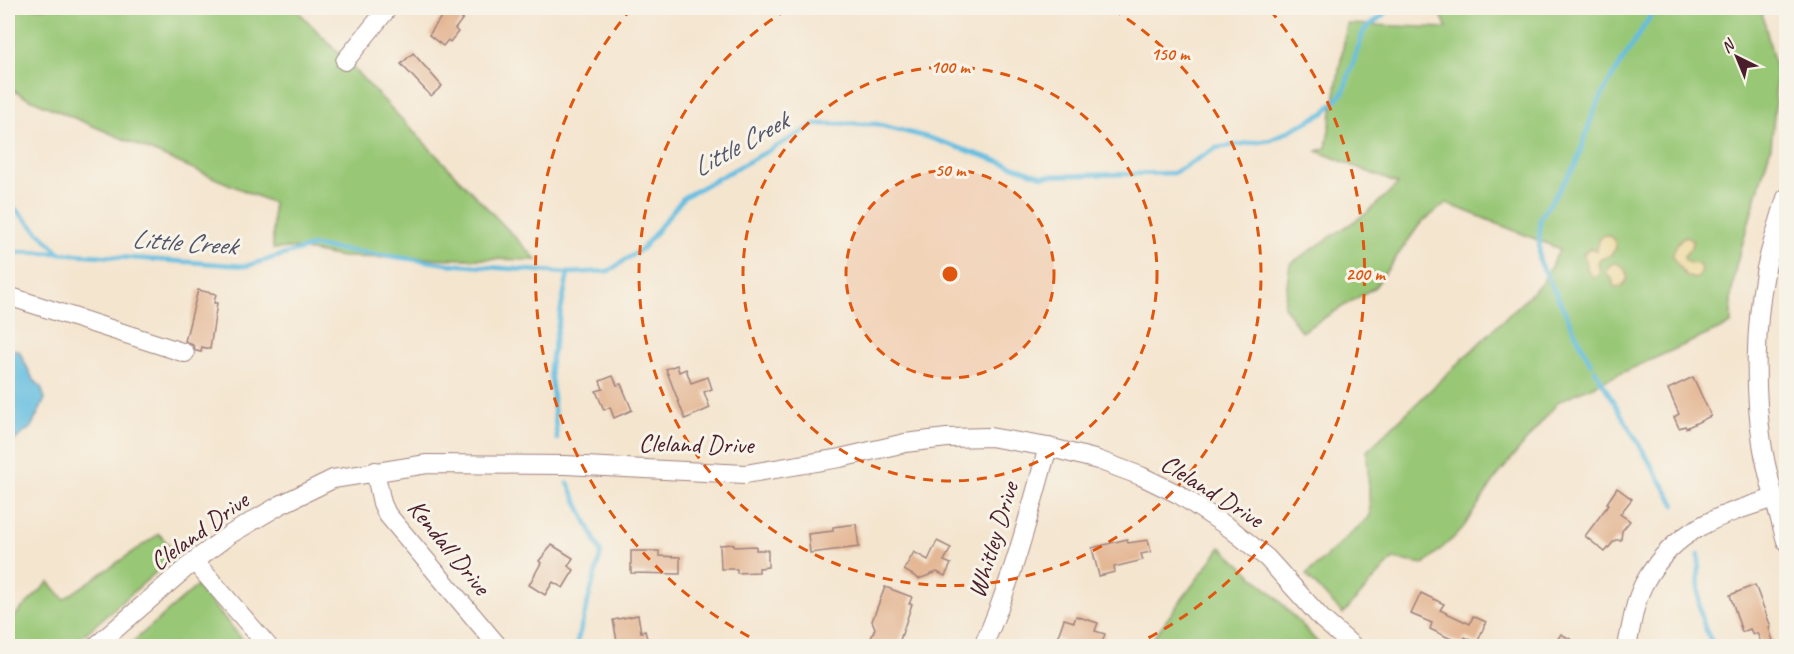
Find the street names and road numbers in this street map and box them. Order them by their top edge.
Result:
street label: Cleland Drive [638,427,756,462]
street label: Cleland Drive [1155,447,1271,537]
street label: Whitley Drive [960,476,1027,602]
street label: Cleland Drive [143,482,257,578]
street label: Kendall Drive [400,492,499,604]

